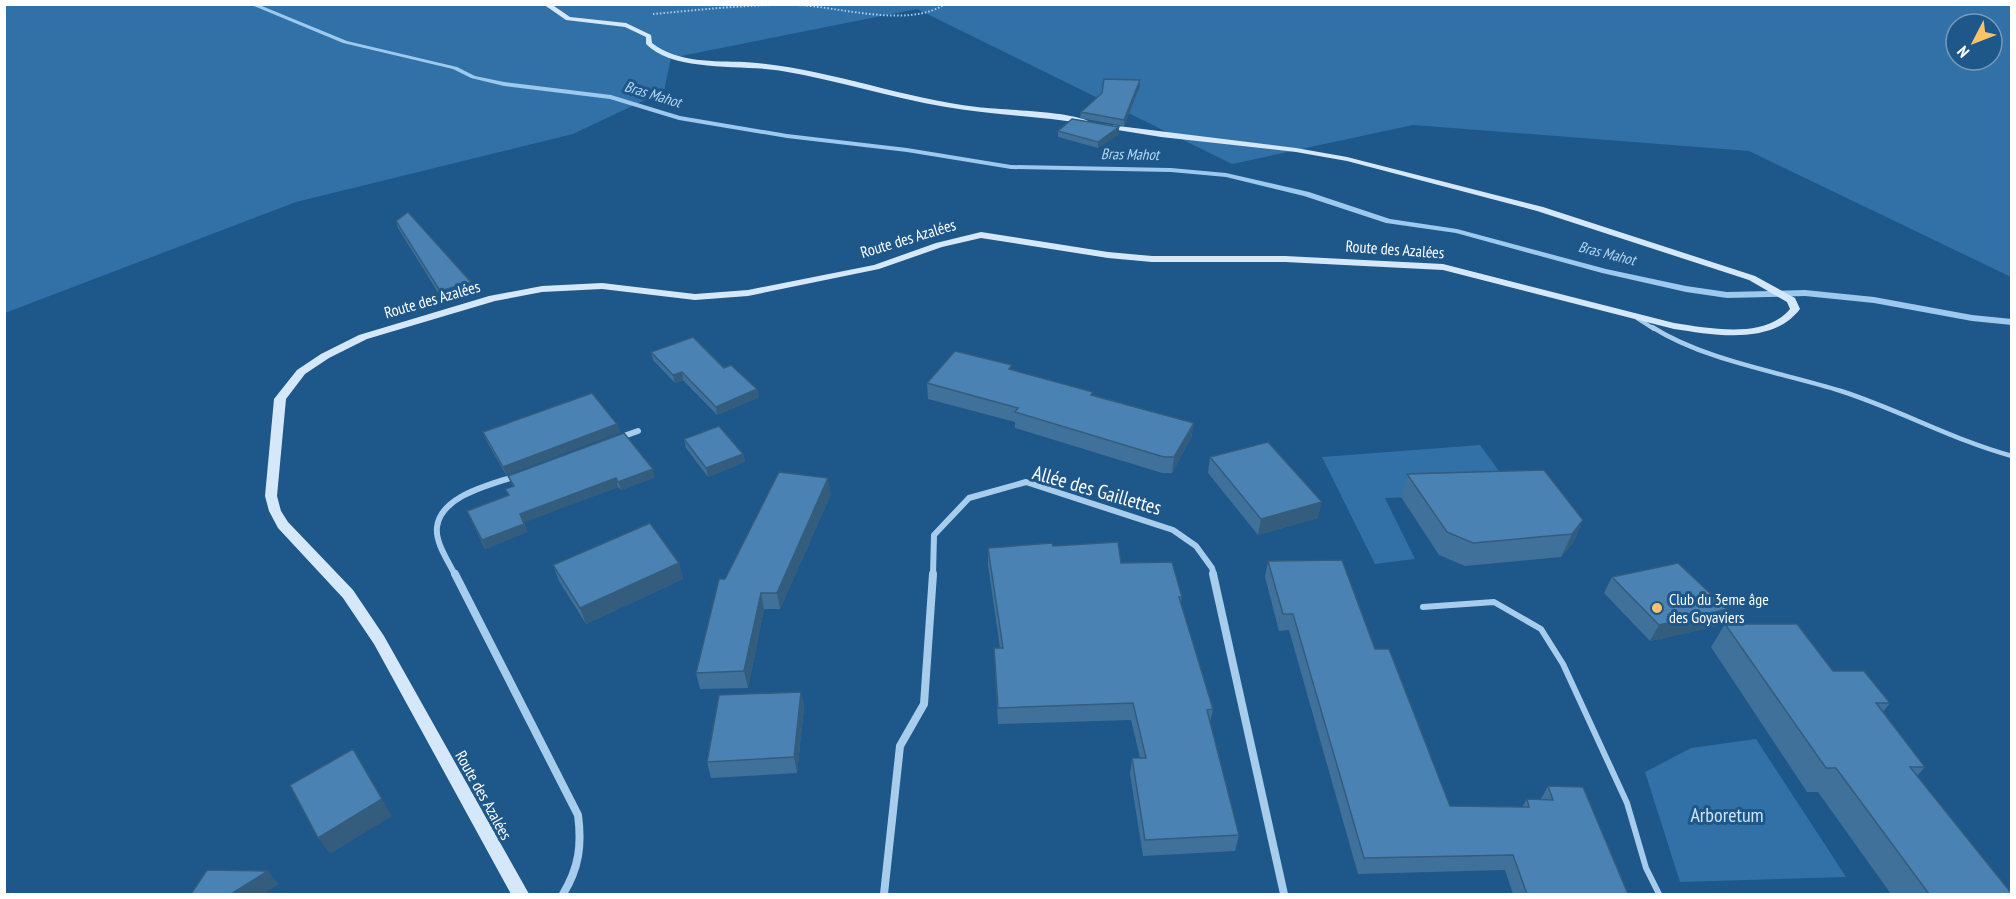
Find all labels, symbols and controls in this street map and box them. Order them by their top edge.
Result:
north arrow [1944,12,2004,72]
text: N [1953,42,1973,62]
water label: Bras Mahot [622,76,685,112]
water label: Bras Mahot [1101,144,1161,164]
street label: Route des Azalées [858,214,958,262]
street label: Route des Azalées [1345,236,1445,262]
water label: Bras Mahot [1576,237,1639,270]
street label: Route des Azalées [382,276,482,322]
street label: Allée des Gaillettes [1030,459,1165,521]
place label: Club du 3eme âge des Goyaviers [1669,589,1769,627]
marker: Club du 3eme âge des Goyaviers [1650,601,1664,615]
street label: Route des Azalées [451,747,517,843]
park label: Arboretum [1690,802,1764,828]

